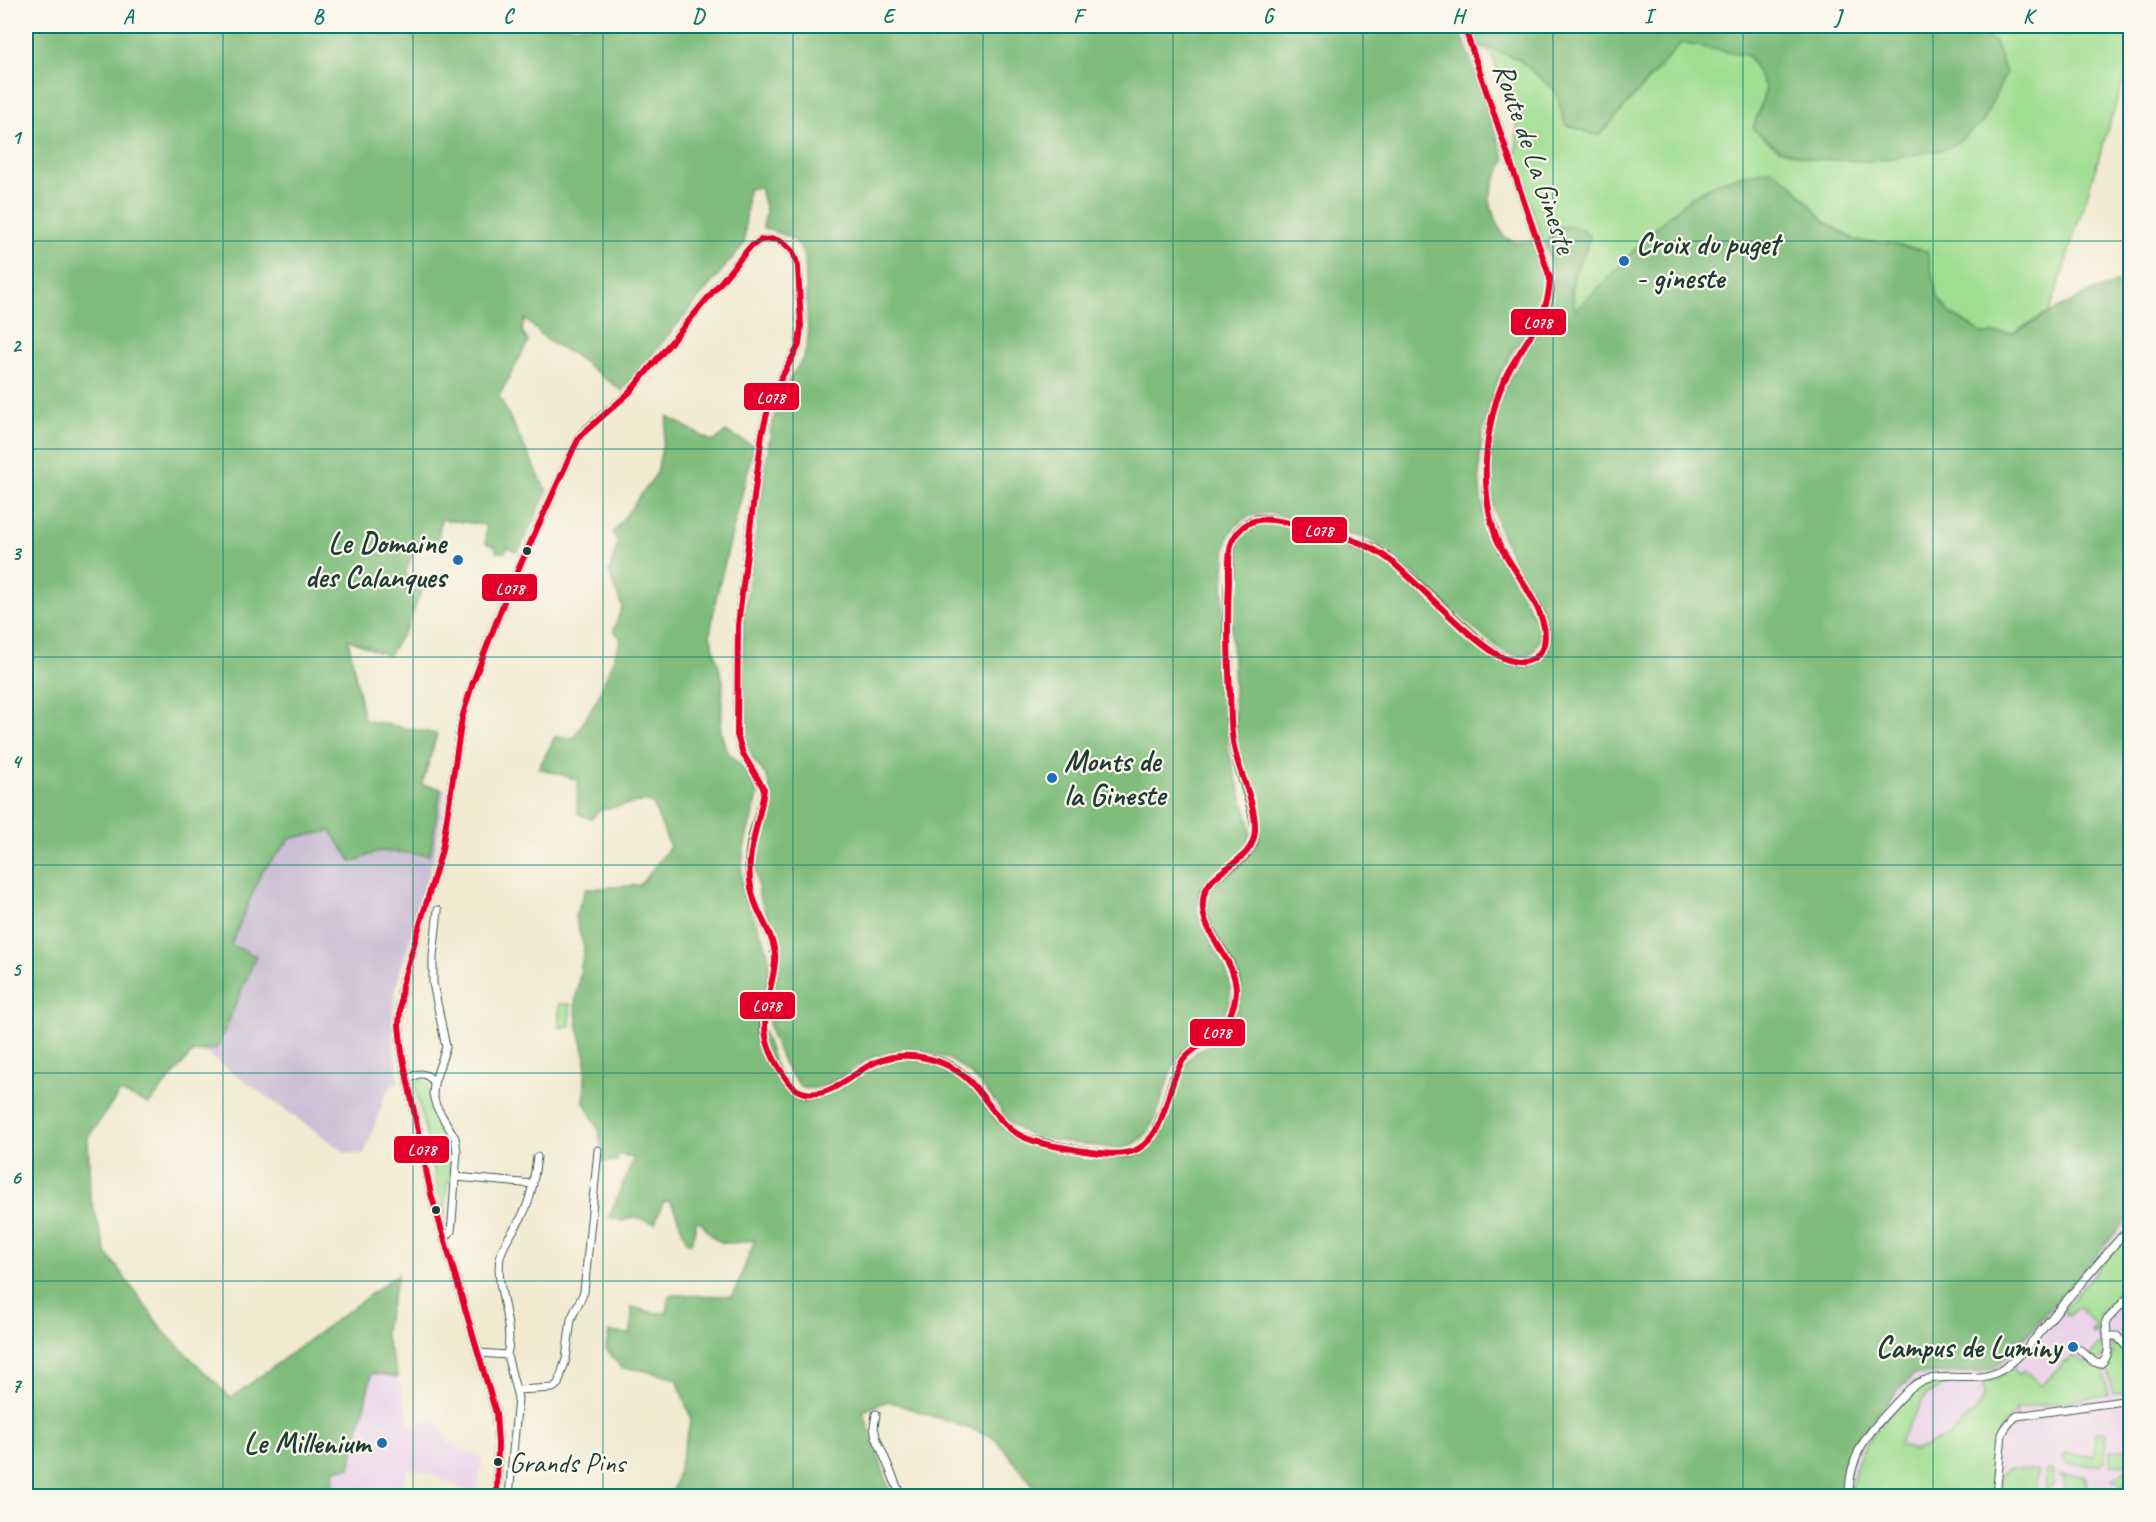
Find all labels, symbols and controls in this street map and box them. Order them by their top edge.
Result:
text: A [123,4,135,29]
text: B [313,4,325,29]
text: C [503,4,515,29]
text: D [692,4,706,29]
text: E [883,4,897,29]
text: F [1073,4,1087,29]
text: G [1263,4,1276,29]
text: H [1452,4,1467,29]
text: I [1644,4,1657,29]
text: J [1833,4,1845,29]
text: K [2023,4,2037,29]
street label: Route de La Gineste [1485,58,1586,260]
text: 1 [12,125,23,150]
place label: Croix du puget - gineste [1636,225,1784,297]
marker: Croix du puget - gineste [1617,254,1631,268]
line badge: L078 [1510,308,1567,336]
text: L078 [1524,313,1554,333]
text: 2 [12,333,23,358]
line badge: L078 [743,382,800,411]
text: L078 [757,388,787,408]
line badge: L078 [1291,516,1348,544]
text: L078 [1305,521,1335,541]
place label: Le Domaine des Calanques [305,524,449,596]
text: 3 [12,541,23,566]
unlabelled marker [521,545,533,557]
marker: Le Domaine des Calanques [451,553,465,567]
line badge: L078 [481,573,538,602]
text: L078 [496,579,526,599]
place label: Monts de la Gineste [1064,742,1168,814]
text: 4 [12,749,24,774]
marker: Monts de la Gineste [1045,771,1059,785]
text: 5 [12,957,23,982]
line badge: L078 [739,991,796,1020]
text: L078 [753,996,783,1016]
line badge: L078 [1189,1018,1246,1047]
text: L078 [1203,1023,1233,1043]
line badge: L078 [393,1135,450,1164]
text: L078 [408,1140,438,1160]
text: 6 [11,1165,22,1190]
unlabelled marker [430,1204,442,1216]
place label: Campus de Luminy [1876,1328,2064,1366]
marker: Campus de Luminy [2066,1340,2080,1354]
text: 7 [12,1373,23,1398]
place label: Le Millenium [244,1424,373,1462]
marker: Le Millenium [375,1436,389,1450]
place label: Grands Pins [509,1445,628,1480]
marker: Grands Pins [492,1456,504,1468]

